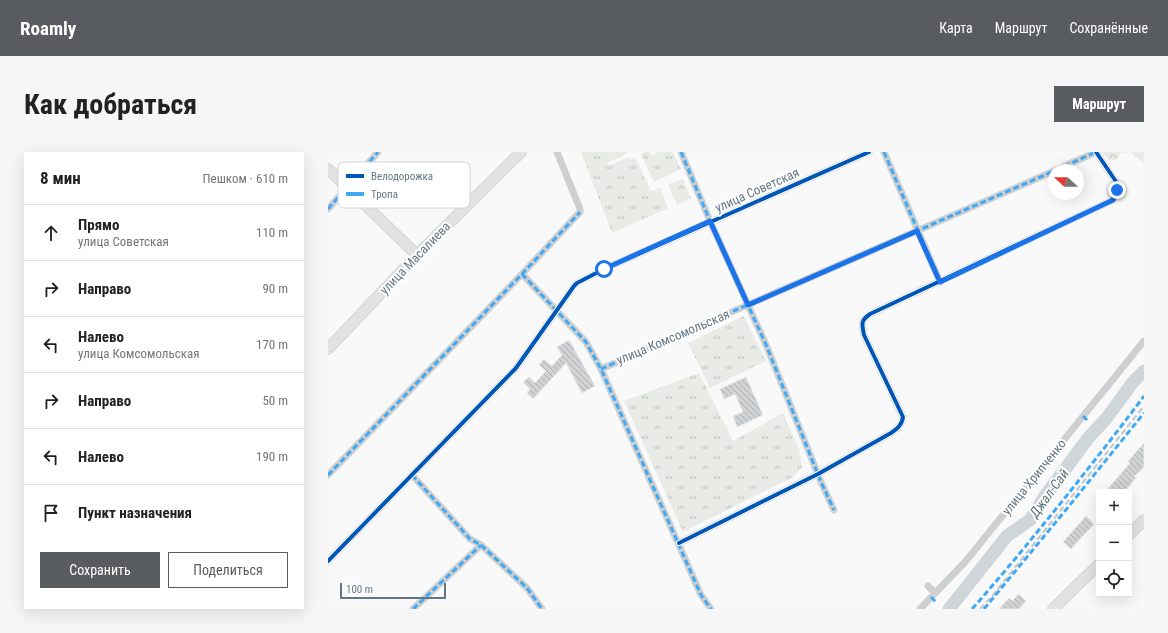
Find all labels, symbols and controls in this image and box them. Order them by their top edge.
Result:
text: Roamly [20,17,76,40]
text: Карта [939,20,973,36]
text: Маршрут [995,20,1047,36]
text: Сохранённые [1069,20,1148,36]
button: Маршрут [1054,86,1144,122]
text: Как добраться [24,88,197,121]
legend [338,162,470,208]
north arrow [1048,164,1084,200]
street label: улица Советская [713,165,801,215]
text: 8 мин [40,168,81,188]
text: Велодорожка [371,170,433,183]
text: Пешком · 610 m [202,171,288,186]
route end [1108,181,1126,199]
text: Тропа [371,188,398,201]
text: Прямо [78,216,119,234]
street label: улица Масалиева [377,219,453,297]
icon: ahead [40,222,62,244]
text: 110 m [256,225,288,240]
text: улица Советская [78,234,169,249]
route start [595,260,613,278]
icon: right [40,278,62,300]
text: Направо [78,280,131,298]
text: 90 m [262,281,288,296]
street label: улица Комсомольская [614,306,732,368]
text: Налево [78,328,124,346]
icon: left [40,334,62,356]
text: 170 m [256,337,288,352]
text: улица Комсомольская [78,346,199,361]
icon: right [40,390,62,412]
text: Направо [78,392,131,410]
text: 50 m [262,393,288,408]
street label: улица Хрипченко [999,436,1069,518]
icon: left [40,446,62,468]
text: Налево [78,448,124,466]
text: 190 m [256,449,288,464]
water label: Джал-Сай [1026,466,1072,521]
map controls [1096,489,1132,597]
button: + [1096,489,1132,525]
icon: arrive [40,502,62,524]
text: Пункт назначения [78,504,192,522]
button: − [1096,525,1132,561]
button: Сохранить [40,552,160,588]
button: Поделиться [168,552,288,588]
button: locate [1096,561,1132,597]
scale bar [340,581,446,600]
text: 100 m [346,583,373,596]

